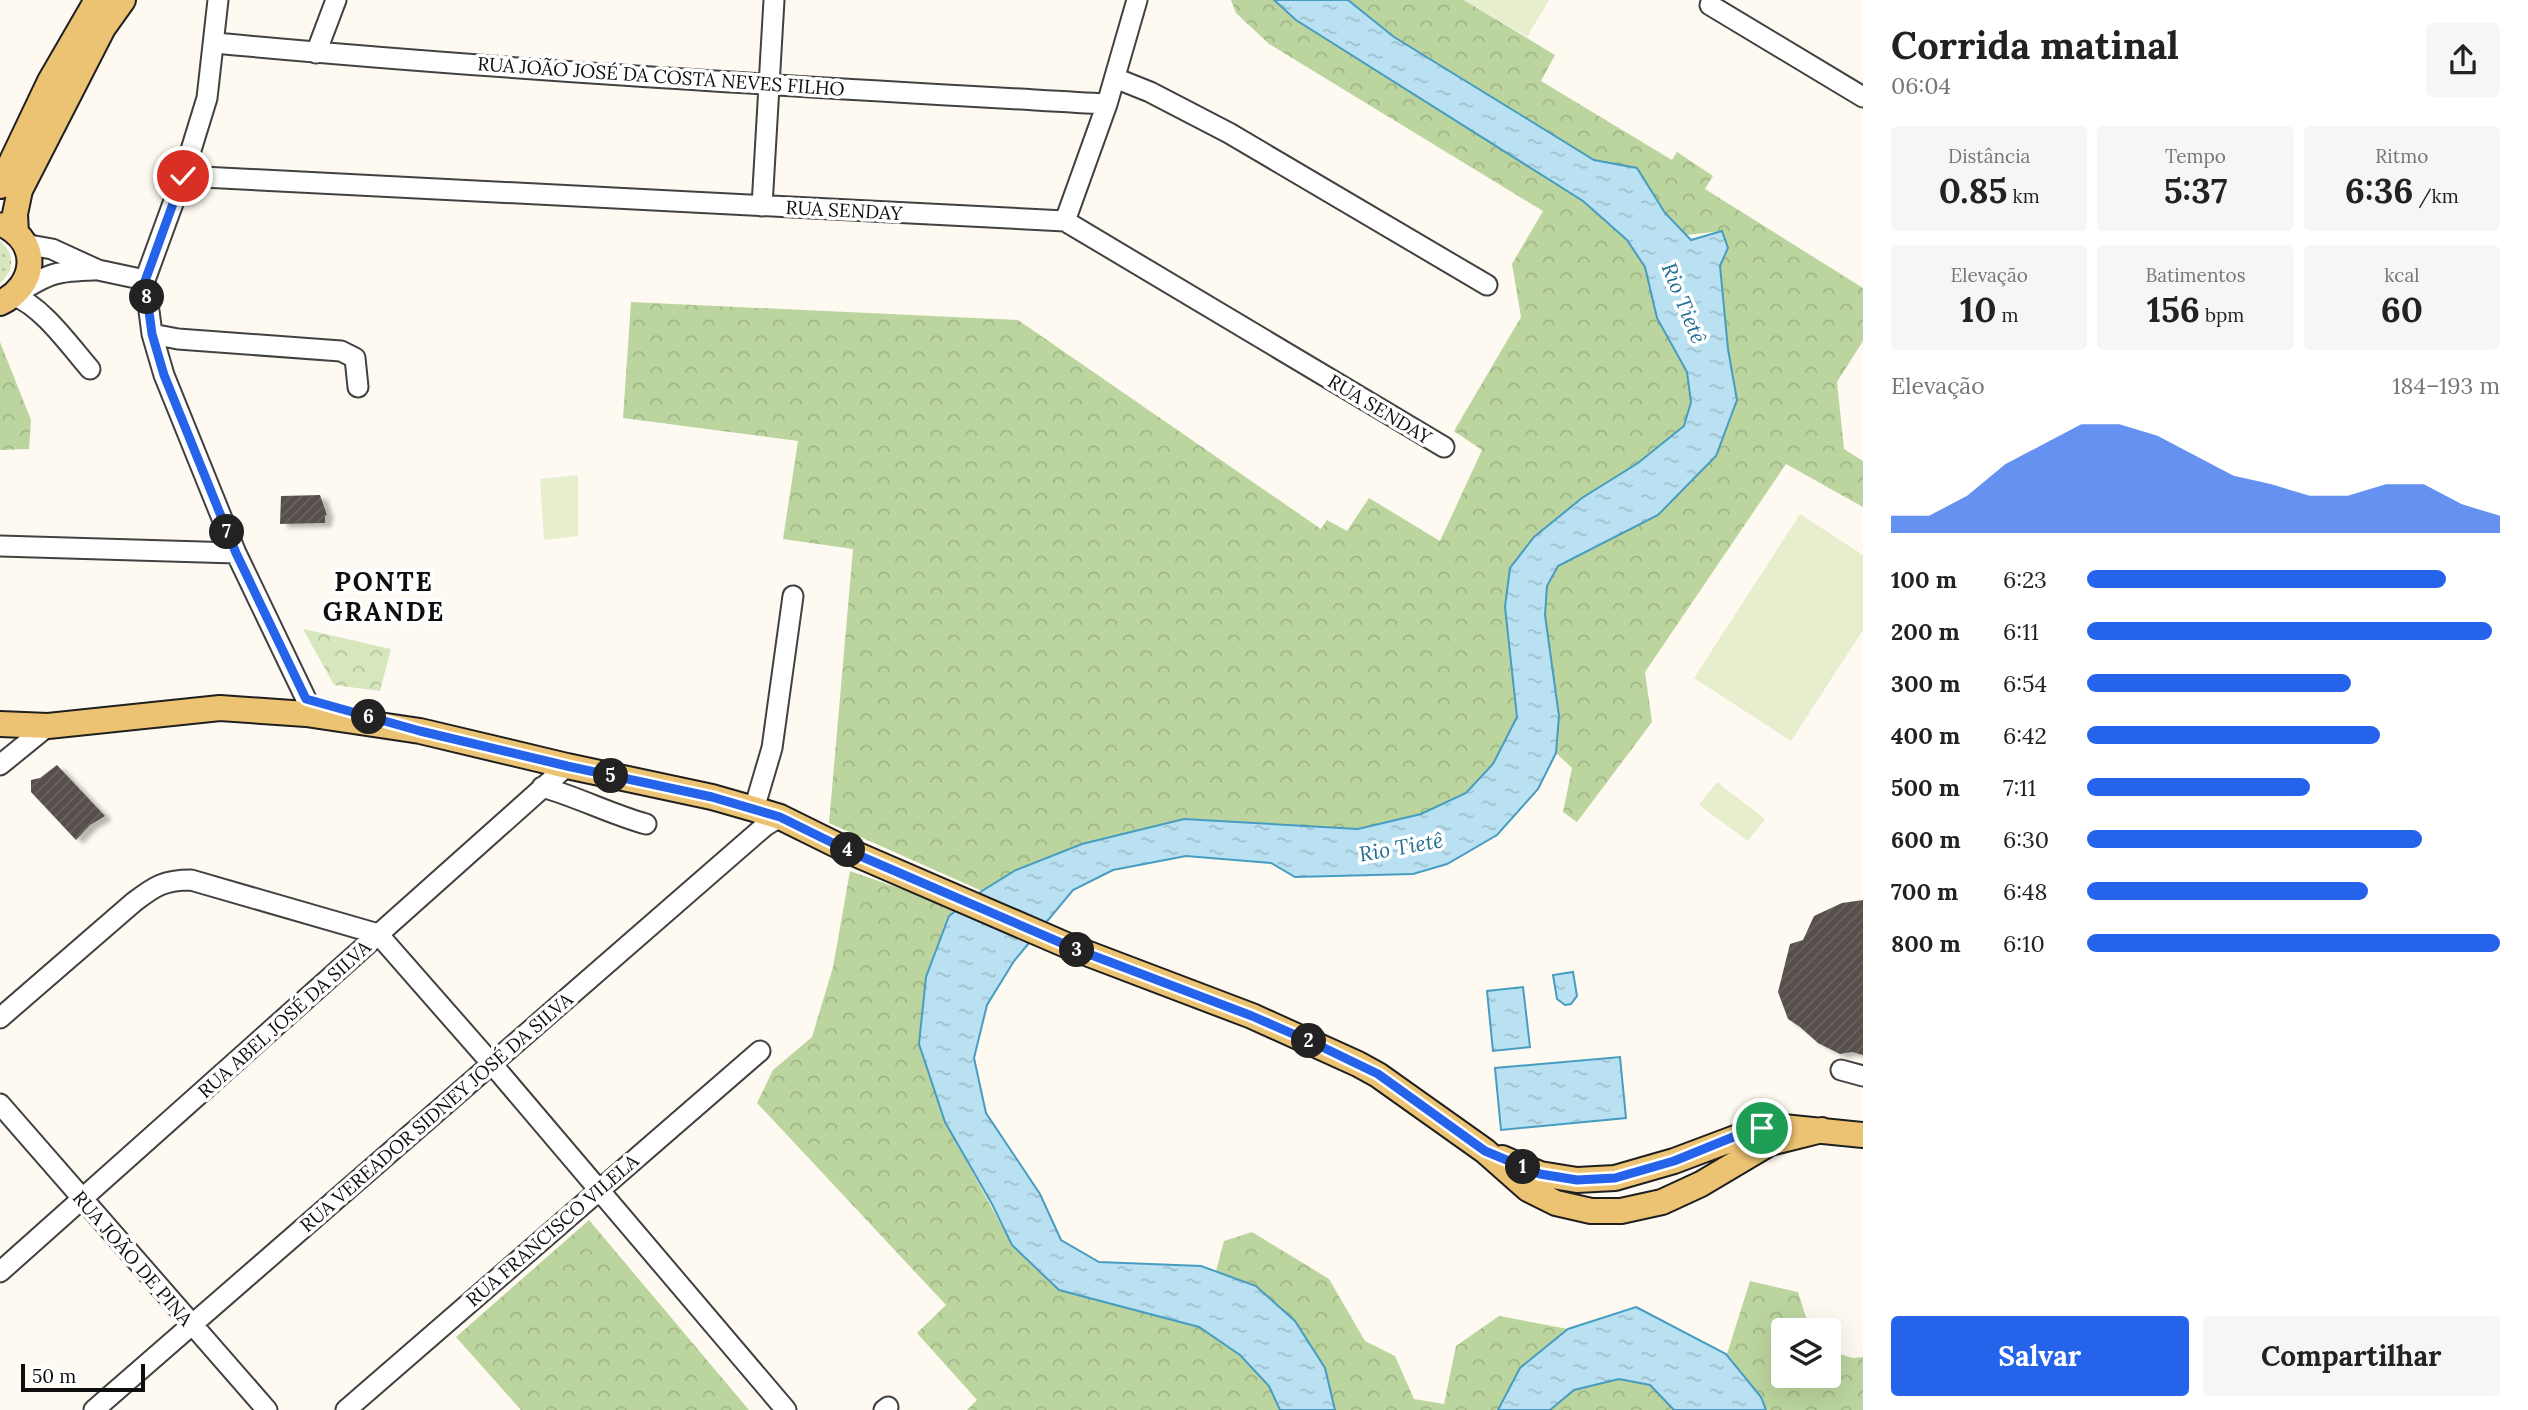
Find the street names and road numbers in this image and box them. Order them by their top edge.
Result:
street label: RUA JOÃO JOSÉ DA COSTA NEVES FILHO [477,51,845,101]
street label: RUA SENDAY [785,195,904,225]
street label: RUA SENDAY [1324,369,1437,450]
street label: RUA ABEL JOSÉ DA SILVA [193,934,376,1103]
street label: RUA VEREADOR SIDNEY JOSÉ DA SILVA [295,986,578,1237]
street label: RUA FRANCISCO VILELA [461,1148,644,1311]
street label: RUA JOÃO DE PINA [68,1186,199,1331]

